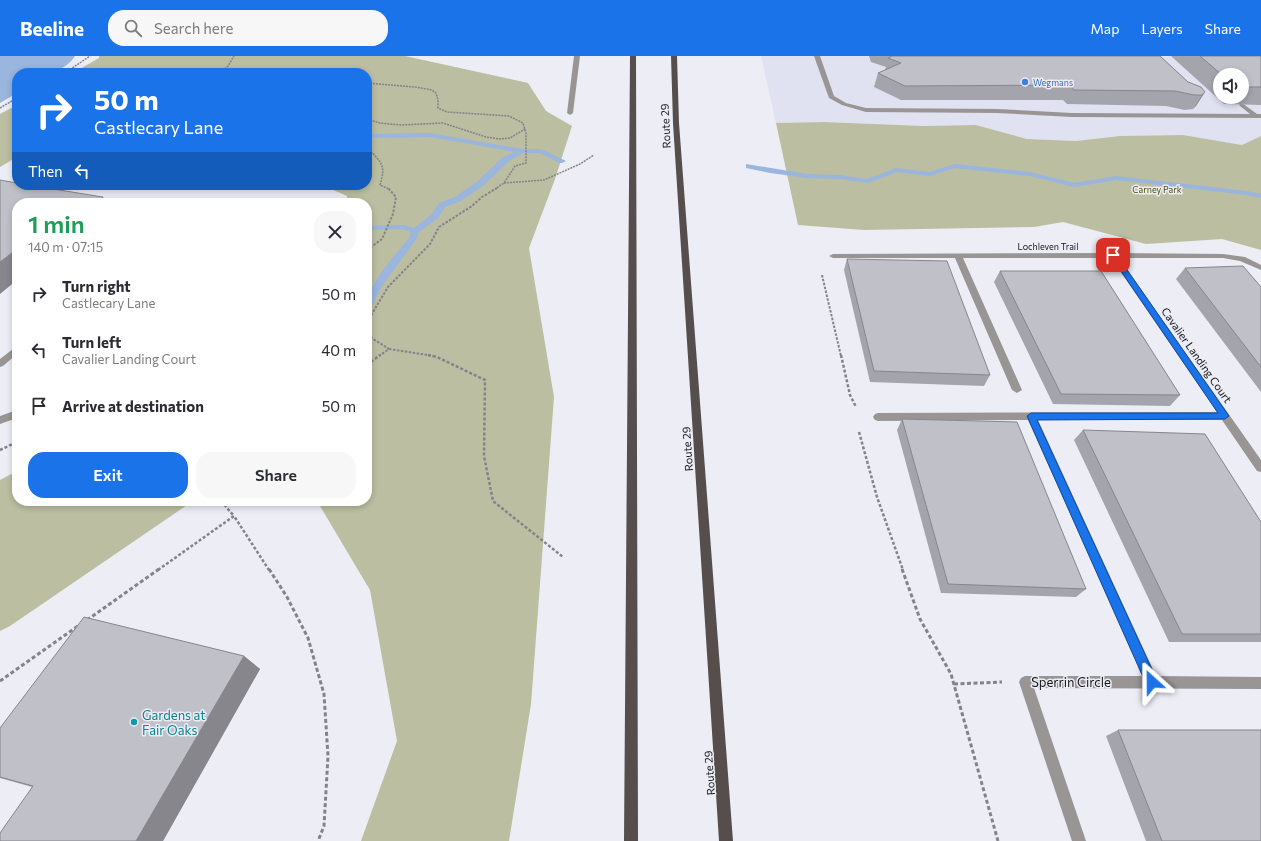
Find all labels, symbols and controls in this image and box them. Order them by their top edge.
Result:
search box [108,10,388,46]
text: Beeline [20,17,84,40]
icon: search [122,17,144,39]
text: Search here [154,19,233,37]
text: Map [1091,20,1119,37]
text: Layers [1141,20,1183,37]
text: Share [1205,20,1241,37]
map controls [1213,68,1249,104]
button: sound [1213,68,1249,104]
marker: Wegmans [1020,77,1030,87]
place label: Wegmans [1033,77,1073,88]
text: 50 m [94,82,159,116]
icon: right [28,84,80,136]
street label: Route 29 [657,103,673,149]
text: Castlecary Lane [94,116,223,138]
icon: left [71,160,93,182]
text: Then [28,162,63,180]
park label: Carney Park [1132,184,1182,195]
text: 1 min [28,209,85,238]
button: close [314,211,356,253]
pin [1096,238,1130,272]
text: 140 m · 07:15 [28,239,103,255]
street label: Lochleven Trail [1018,241,1078,252]
icon: arrive [1102,244,1124,266]
text: Turn right [62,277,131,295]
icon: right [28,283,50,305]
text: 50 m [322,285,356,303]
text: Castlecary Lane [62,295,155,311]
street label: Cavalier Landing Court [1159,305,1235,406]
text: Turn left [62,333,121,351]
icon: left [28,339,50,361]
text: 40 m [321,341,356,359]
text: Cavalier Landing Court [62,351,196,367]
icon: arrive [28,395,50,417]
text: Arrive at destination [62,397,204,415]
text: 50 m [322,397,356,415]
street label: Route 29 [679,426,695,472]
button: Exit [28,452,188,498]
button: Share [196,452,356,498]
position arrow [1131,661,1173,703]
street label: Sperrin Circle [1031,674,1111,690]
place label: Gardens at Fair Oaks [142,707,206,738]
marker: Gardens at Fair Oaks [129,717,139,727]
street label: Route 29 [701,750,717,796]

